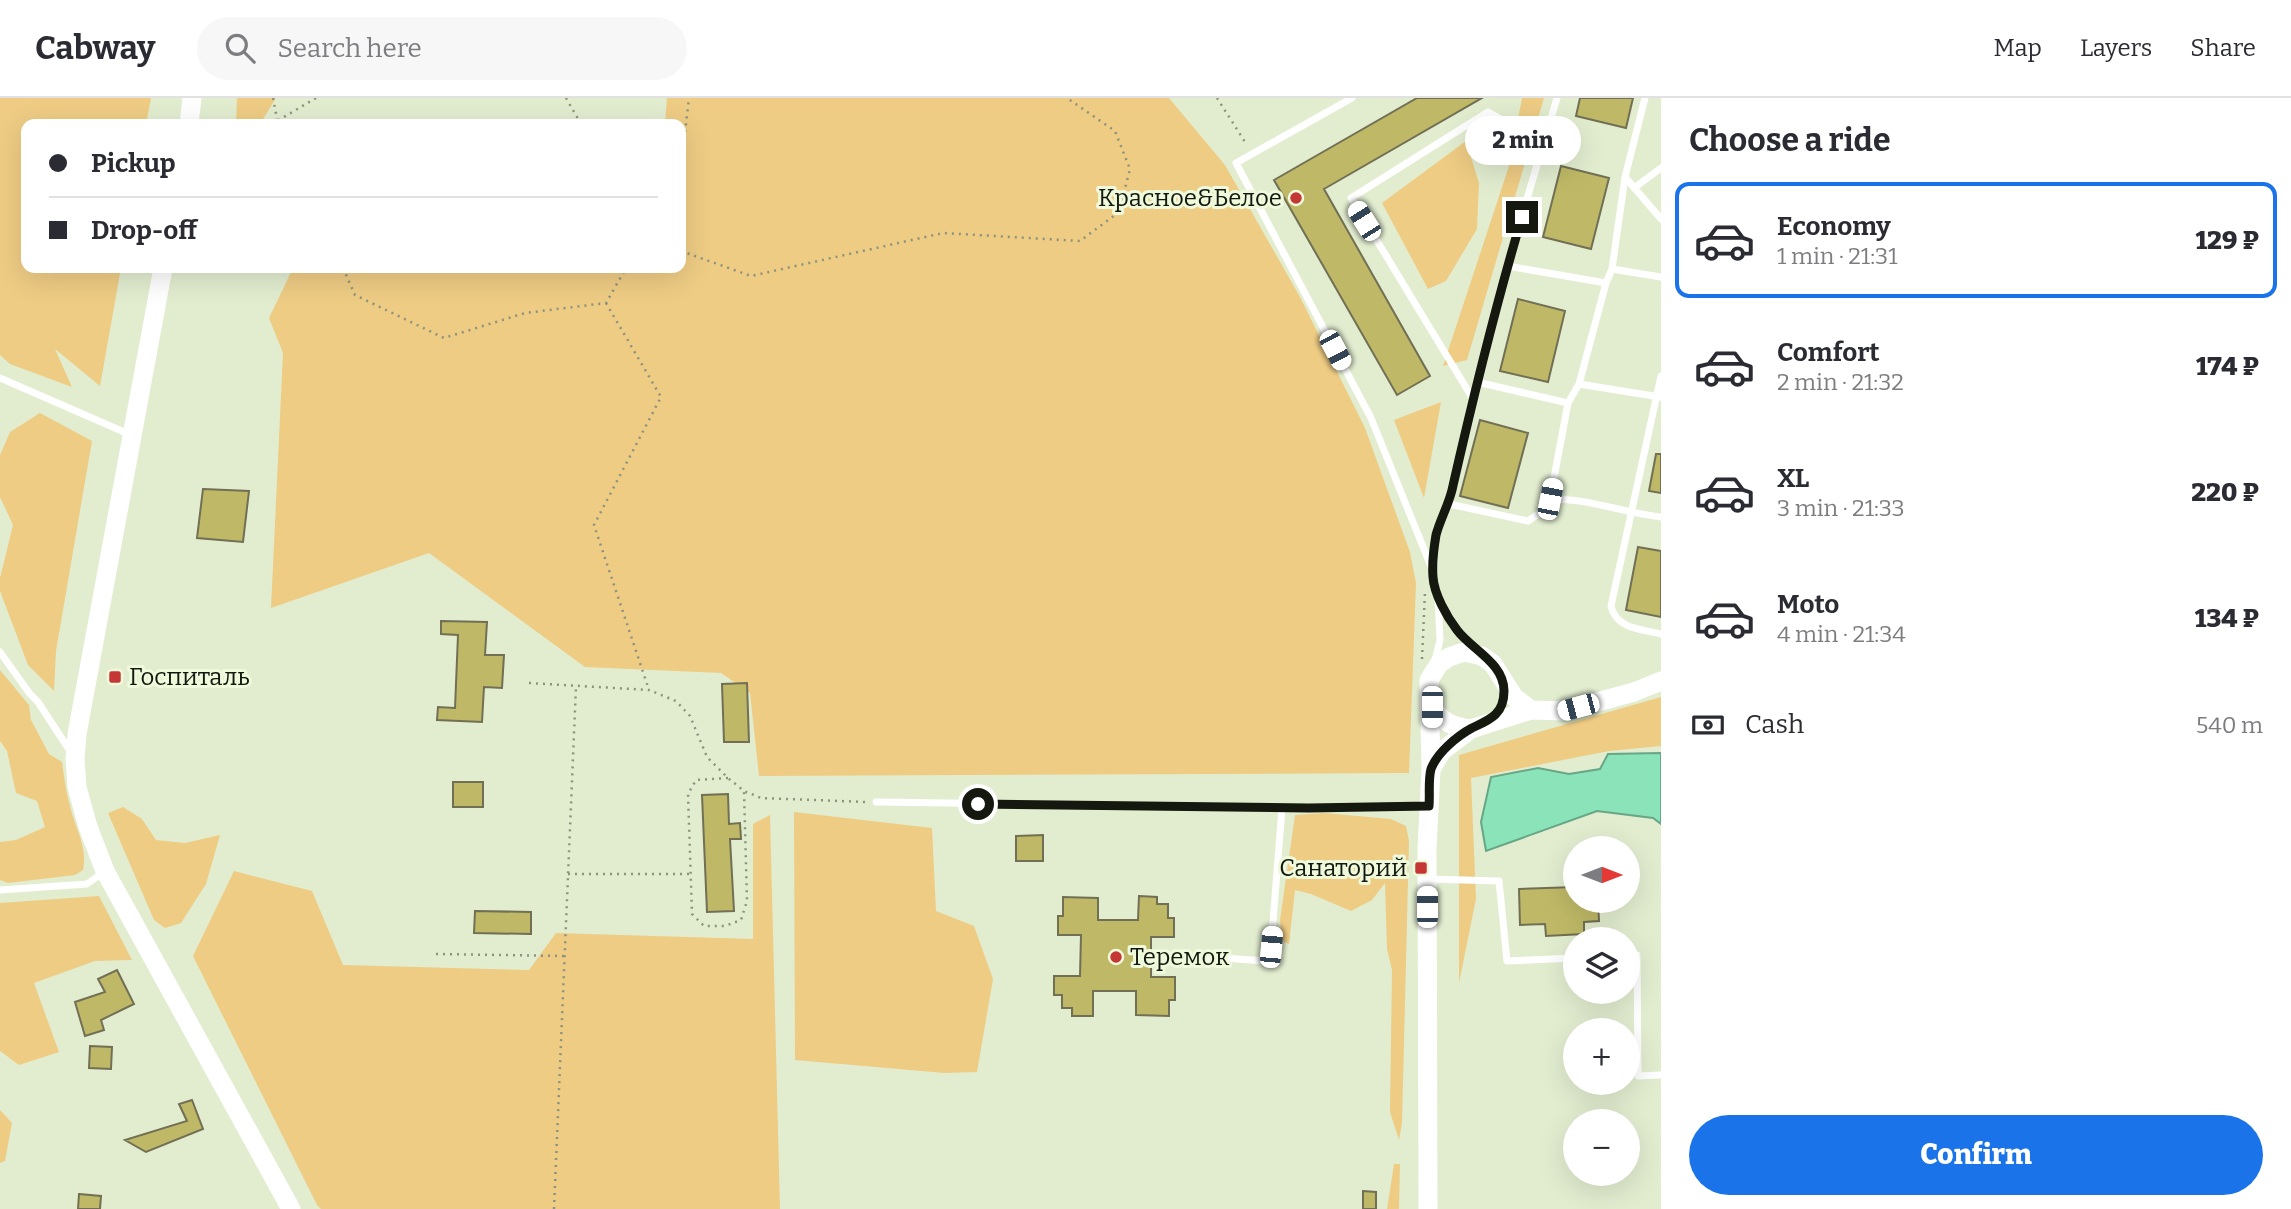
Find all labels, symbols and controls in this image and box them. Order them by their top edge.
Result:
search box [197,17,687,80]
text: Cabway [35,28,155,68]
icon: search [221,29,259,67]
text: Search here [277,33,422,64]
text: Map [1994,34,2042,62]
text: Layers [2080,34,2152,62]
text: Share [2190,34,2256,62]
callout: 2 min [1464,116,1580,164]
text: Choose a ride [1689,121,1890,159]
text: 2 min [1492,126,1554,154]
text: Pickup [91,148,176,179]
place label: Красное&Белое [1098,184,1282,212]
marker: Красное&Белое [1288,190,1304,206]
car [1344,198,1385,244]
route end [1506,201,1538,233]
icon: car [1693,209,1756,272]
text: Economy [1777,211,1891,242]
text: Drop-off [91,215,197,246]
text: 129 ₽ [2196,225,2259,256]
text: 1 min · 21:31 [1777,242,1898,270]
car [1316,327,1355,373]
icon: car [1693,335,1756,398]
text: Comfort [1777,337,1880,368]
text: 174 ₽ [2196,351,2259,382]
text: 2 min · 21:32 [1777,368,1904,396]
icon: car [1693,461,1756,524]
text: XL [1777,463,1809,494]
car [1536,476,1565,522]
text: 220 ₽ [2191,477,2259,508]
text: 3 min · 21:33 [1777,494,1905,522]
icon: car [1693,587,1756,650]
text: Moto [1777,589,1839,620]
text: 134 ₽ [2195,603,2259,634]
text: 4 min · 21:34 [1777,620,1906,648]
place label: Госпиталь [129,663,249,691]
marker: Госпиталь [107,669,123,685]
car [1422,686,1443,728]
car [1555,691,1602,723]
icon: cash [1689,706,1727,744]
text: Cash [1745,709,1804,740]
text: 540 m [2196,711,2263,739]
route start [962,788,994,820]
north arrow [1563,836,1640,914]
map controls [1563,836,1640,1186]
place label: Санаторий [1279,854,1407,882]
marker: Санаторий [1413,860,1429,876]
car [1417,886,1438,928]
car [1259,925,1284,969]
button: layers [1563,927,1640,1004]
place label: Теремок [1130,943,1229,971]
marker: Теремок [1108,949,1124,965]
button: + [1563,1018,1640,1095]
button: − [1563,1109,1640,1186]
button: Confirm [1689,1115,2263,1195]

